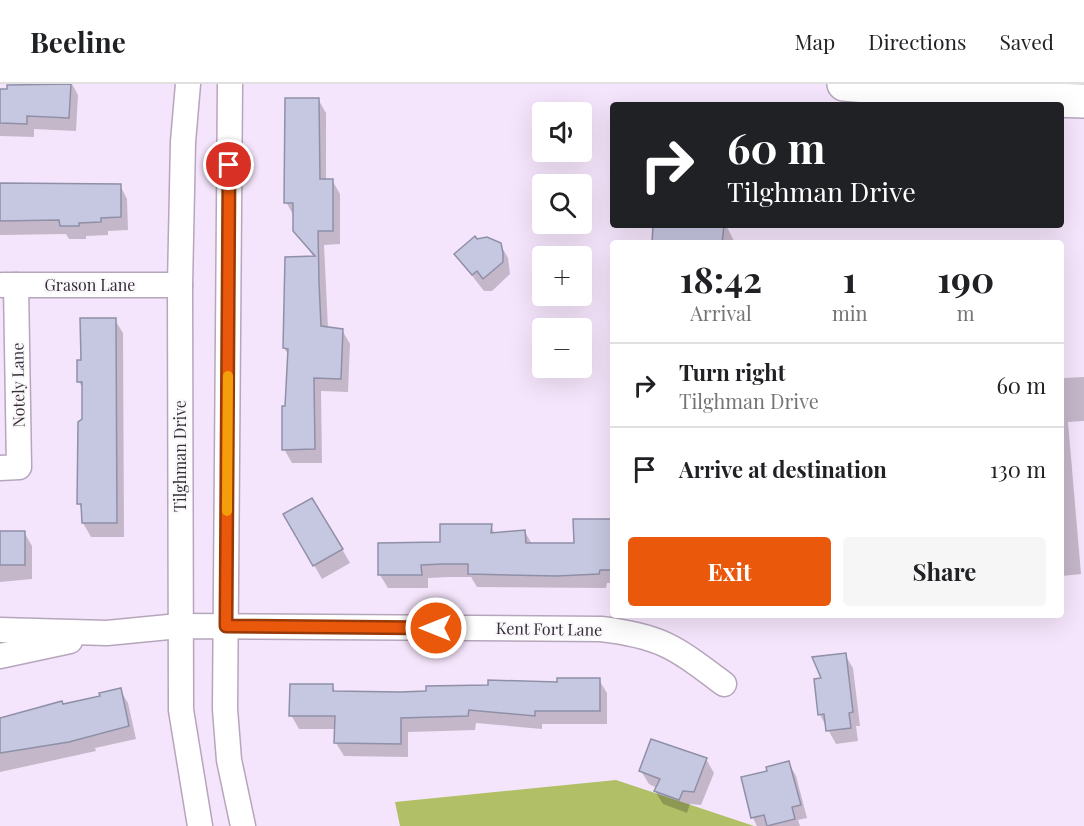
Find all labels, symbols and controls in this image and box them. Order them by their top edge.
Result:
text: Beeline [30,23,126,60]
text: Map [794,27,835,55]
text: Directions [868,27,966,55]
text: Saved [999,27,1054,55]
map controls [532,102,592,378]
button: sound [532,102,592,162]
text: 60 m [727,119,825,175]
icon: right [628,126,706,204]
pin [203,139,254,190]
icon: arrive [212,148,245,181]
text: Tilghman Drive [727,173,916,209]
button: search [532,174,592,234]
button: + [532,246,592,306]
text: 18:42 [680,254,762,302]
text: 1 [843,254,857,302]
text: 190 [937,254,994,302]
street label: Grason Lane [45,274,135,295]
text: Arrival [690,299,752,326]
text: min [832,299,867,326]
text: m [957,299,975,326]
button: − [532,318,592,378]
street label: Notely Lane [6,342,29,428]
text: Turn right [679,357,785,387]
icon: right [628,369,661,402]
text: 60 m [996,370,1046,400]
text: Tilghman Drive [679,387,819,414]
street label: Tilghman Drive [169,400,190,512]
icon: arrive [628,453,661,486]
text: Arrive at destination [679,454,887,484]
text: 130 m [990,454,1046,484]
button: Exit [628,537,831,606]
button: Share [843,537,1046,606]
position arrow [404,596,468,660]
street label: Kent Fort Lane [496,617,602,640]

